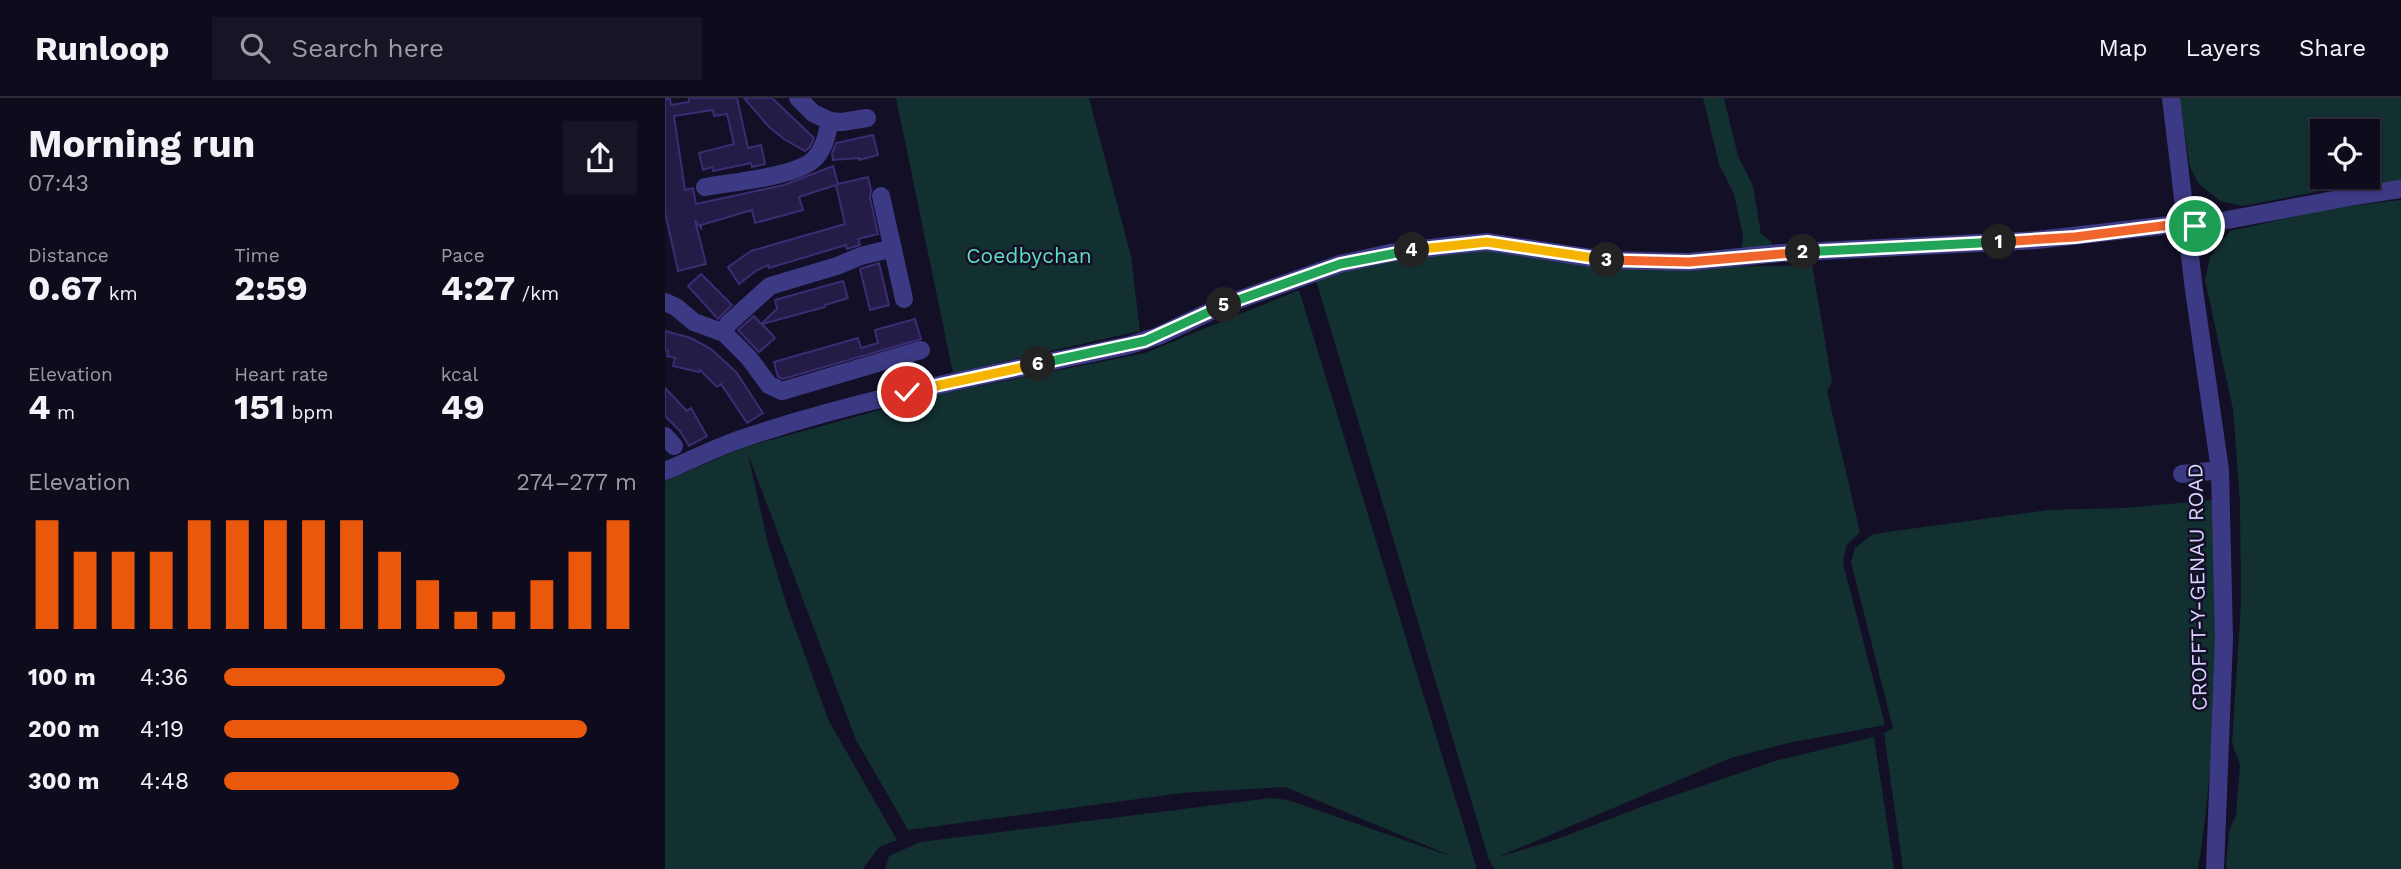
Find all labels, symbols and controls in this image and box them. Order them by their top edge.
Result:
search box [212,17,702,80]
text: Runloop [35,29,170,68]
icon: search [236,29,274,67]
text: Search here [292,33,444,63]
text: Map [2099,34,2147,62]
text: Layers [2185,34,2261,62]
text: Share [2299,34,2366,62]
map controls [2310,119,2380,189]
button: locate [2310,119,2380,189]
button: share [563,121,637,195]
text: Morning run [28,122,255,166]
text: 07:43 [28,170,89,197]
pin [2165,196,2225,256]
icon: arrive [2176,207,2214,245]
pin: 1 [1981,225,2017,260]
text: 1 [1994,230,2003,253]
pin: 4 [1395,232,1429,268]
pin: 2 [1785,234,1821,270]
text: 4 [1405,238,1418,261]
text: 2 [1797,240,1808,263]
pin: 3 [1590,242,1625,278]
park label: Coedbychan [966,243,1092,268]
text: Distance [28,244,109,267]
text: Time [234,244,280,267]
text: Pace [441,244,485,267]
text: 3 [1601,248,1612,271]
text: 0.67 [28,267,102,309]
text: 2:59 [234,267,308,309]
text: 4:27 [441,267,515,309]
text: km [102,282,138,305]
text: /km [515,282,559,305]
pin: 5 [1207,288,1241,322]
text: 5 [1218,293,1229,316]
pin: 6 [1021,346,1055,382]
text: 6 [1032,352,1043,375]
pin [877,362,937,422]
text: Elevation [28,363,113,386]
text: Heart rate [234,363,328,386]
text: kcal [441,363,478,386]
icon: check [888,373,926,411]
text: 4 [28,386,51,428]
text: 151 [234,386,285,428]
text: 49 [441,386,485,428]
text: m [51,401,75,424]
text: bpm [285,401,333,424]
street label: CROFFT-Y-GENAU ROAD [2182,463,2212,711]
text: Elevation [28,469,131,496]
text: 274–277 m [516,469,637,496]
text: 100 m [28,664,96,691]
text: 4:36 [140,664,188,691]
text: 200 m [28,716,100,743]
text: 4:19 [140,716,184,743]
text: 300 m [28,768,99,795]
text: 4:48 [140,768,189,795]

